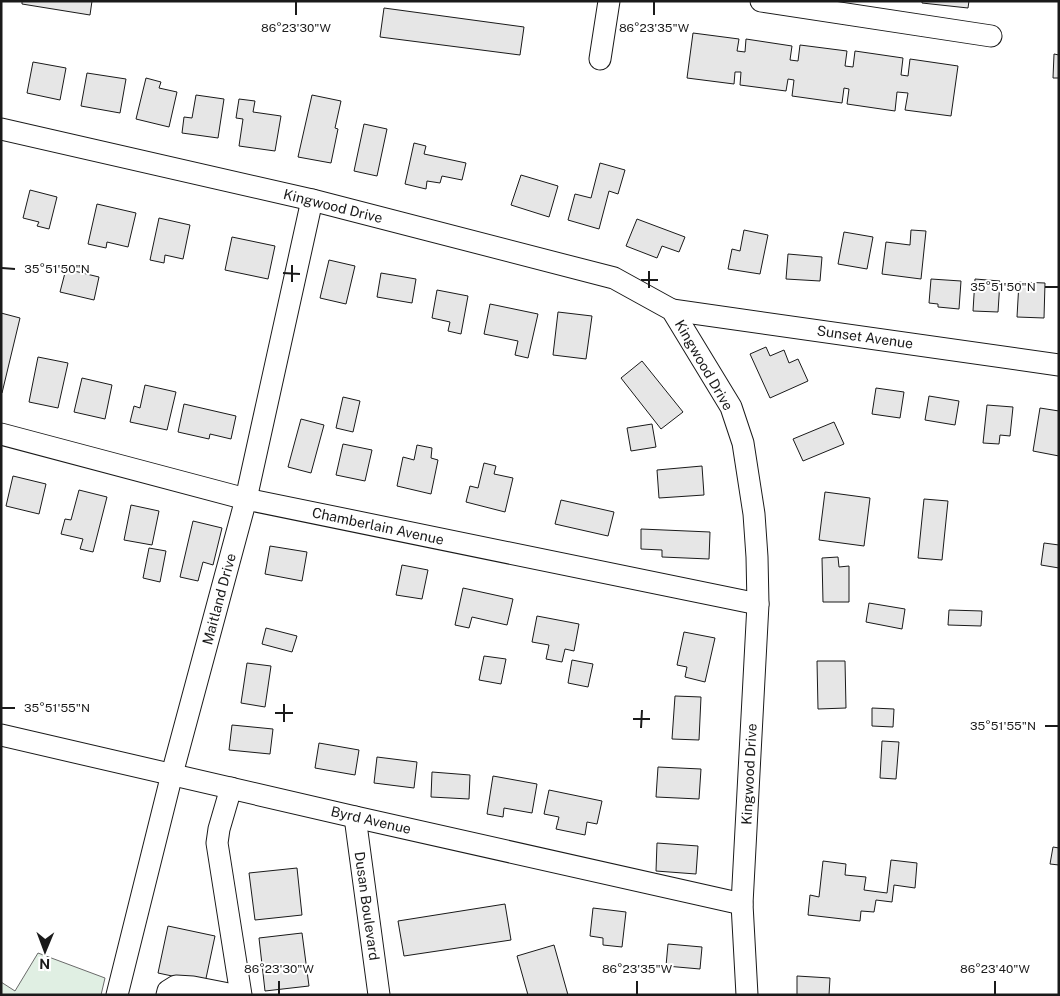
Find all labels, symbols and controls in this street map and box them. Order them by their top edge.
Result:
text: 86°23'30"W [261,21,331,35]
text: 86°23'35"W [619,21,690,35]
street label: Kingwood Drive [282,186,384,226]
text: 35°51'50"N [24,262,90,276]
text: 35°51'50"N [970,280,1036,294]
street label: Kingwood Drive [672,317,736,413]
street label: Sunset Avenue [816,322,914,352]
street label: Chamberlain Avenue [311,504,445,548]
street label: Maitland Drive [199,551,239,647]
text: 35°51'55"N [24,701,90,715]
text: 35°51'55"N [970,719,1036,733]
street label: Kingwood Drive [738,723,760,825]
street label: Byrd Avenue [329,803,413,837]
street label: Dusan Boulevard [351,851,383,961]
north arrow [20,926,70,976]
text: N [39,956,50,972]
text: 86°23'30"W [244,962,314,976]
text: 86°23'35"W [602,962,673,976]
text: 86°23'40"W [960,962,1030,976]

